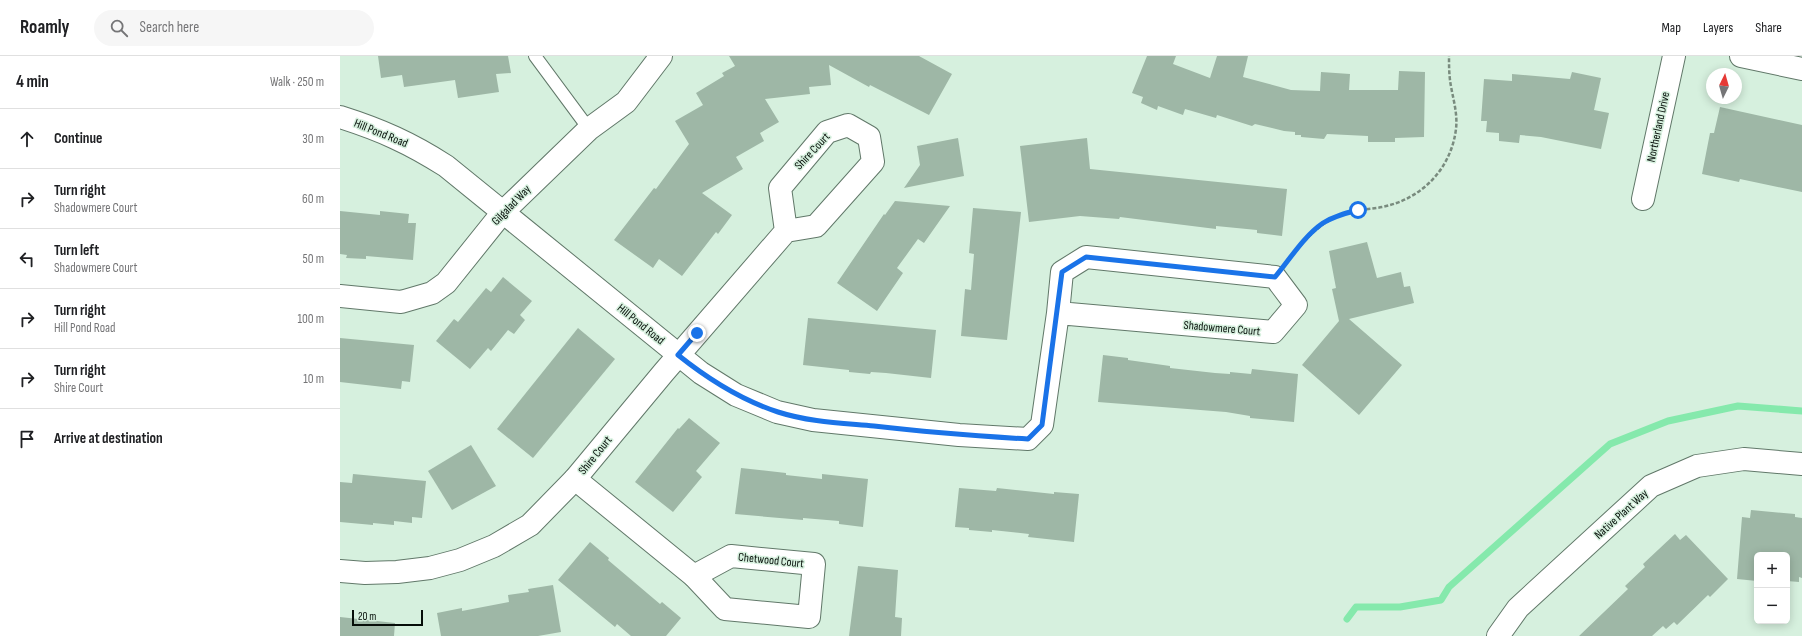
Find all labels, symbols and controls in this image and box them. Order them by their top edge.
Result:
search box [94,10,374,46]
text: Roamly [20,16,70,39]
icon: search [108,17,130,39]
text: Search here [140,18,199,37]
text: Map [1661,19,1681,36]
text: Layers [1703,19,1733,36]
text: Share [1755,19,1782,36]
north arrow [1706,68,1742,104]
text: 4 min [16,72,49,92]
text: Walk · 250 m [270,74,324,90]
street label: Northerland Drive [1644,90,1673,164]
street label: Hill Pond Road [352,116,410,151]
icon: ahead [16,128,38,150]
text: Continue [54,129,103,148]
street label: Shire Court [791,129,834,173]
text: 30 m [302,131,324,147]
text: Turn right [54,181,106,200]
street label: Gilgalad Way [489,182,534,229]
icon: right [16,188,38,210]
text: 60 m [302,191,324,207]
text: Shadowmere Court [54,200,137,216]
route start [1349,201,1367,219]
text: Turn left [54,241,99,260]
icon: left [16,248,38,270]
text: 50 m [303,251,324,267]
text: Shadowmere Court [54,260,137,276]
text: Turn right [54,301,106,320]
street label: Hill Pond Road [614,301,667,348]
icon: right [16,308,38,330]
text: 100 m [297,311,324,327]
street label: Shadowmere Court [1183,318,1261,339]
text: Hill Pond Road [54,320,116,336]
route end [688,324,706,342]
text: Turn right [54,361,106,380]
icon: right [16,368,38,390]
text: 10 m [303,371,324,387]
text: Shire Court [54,380,103,396]
icon: arrive [16,428,38,450]
text: Arrive at destination [54,429,163,448]
street label: Shire Court [575,433,616,478]
street label: Native Plant Way [1591,486,1652,542]
street label: Chetwood Court [737,550,805,571]
map controls [1754,552,1790,624]
button: + [1754,552,1790,588]
button: − [1754,588,1790,624]
scale bar [352,608,423,627]
text: 20 m [358,610,376,623]

